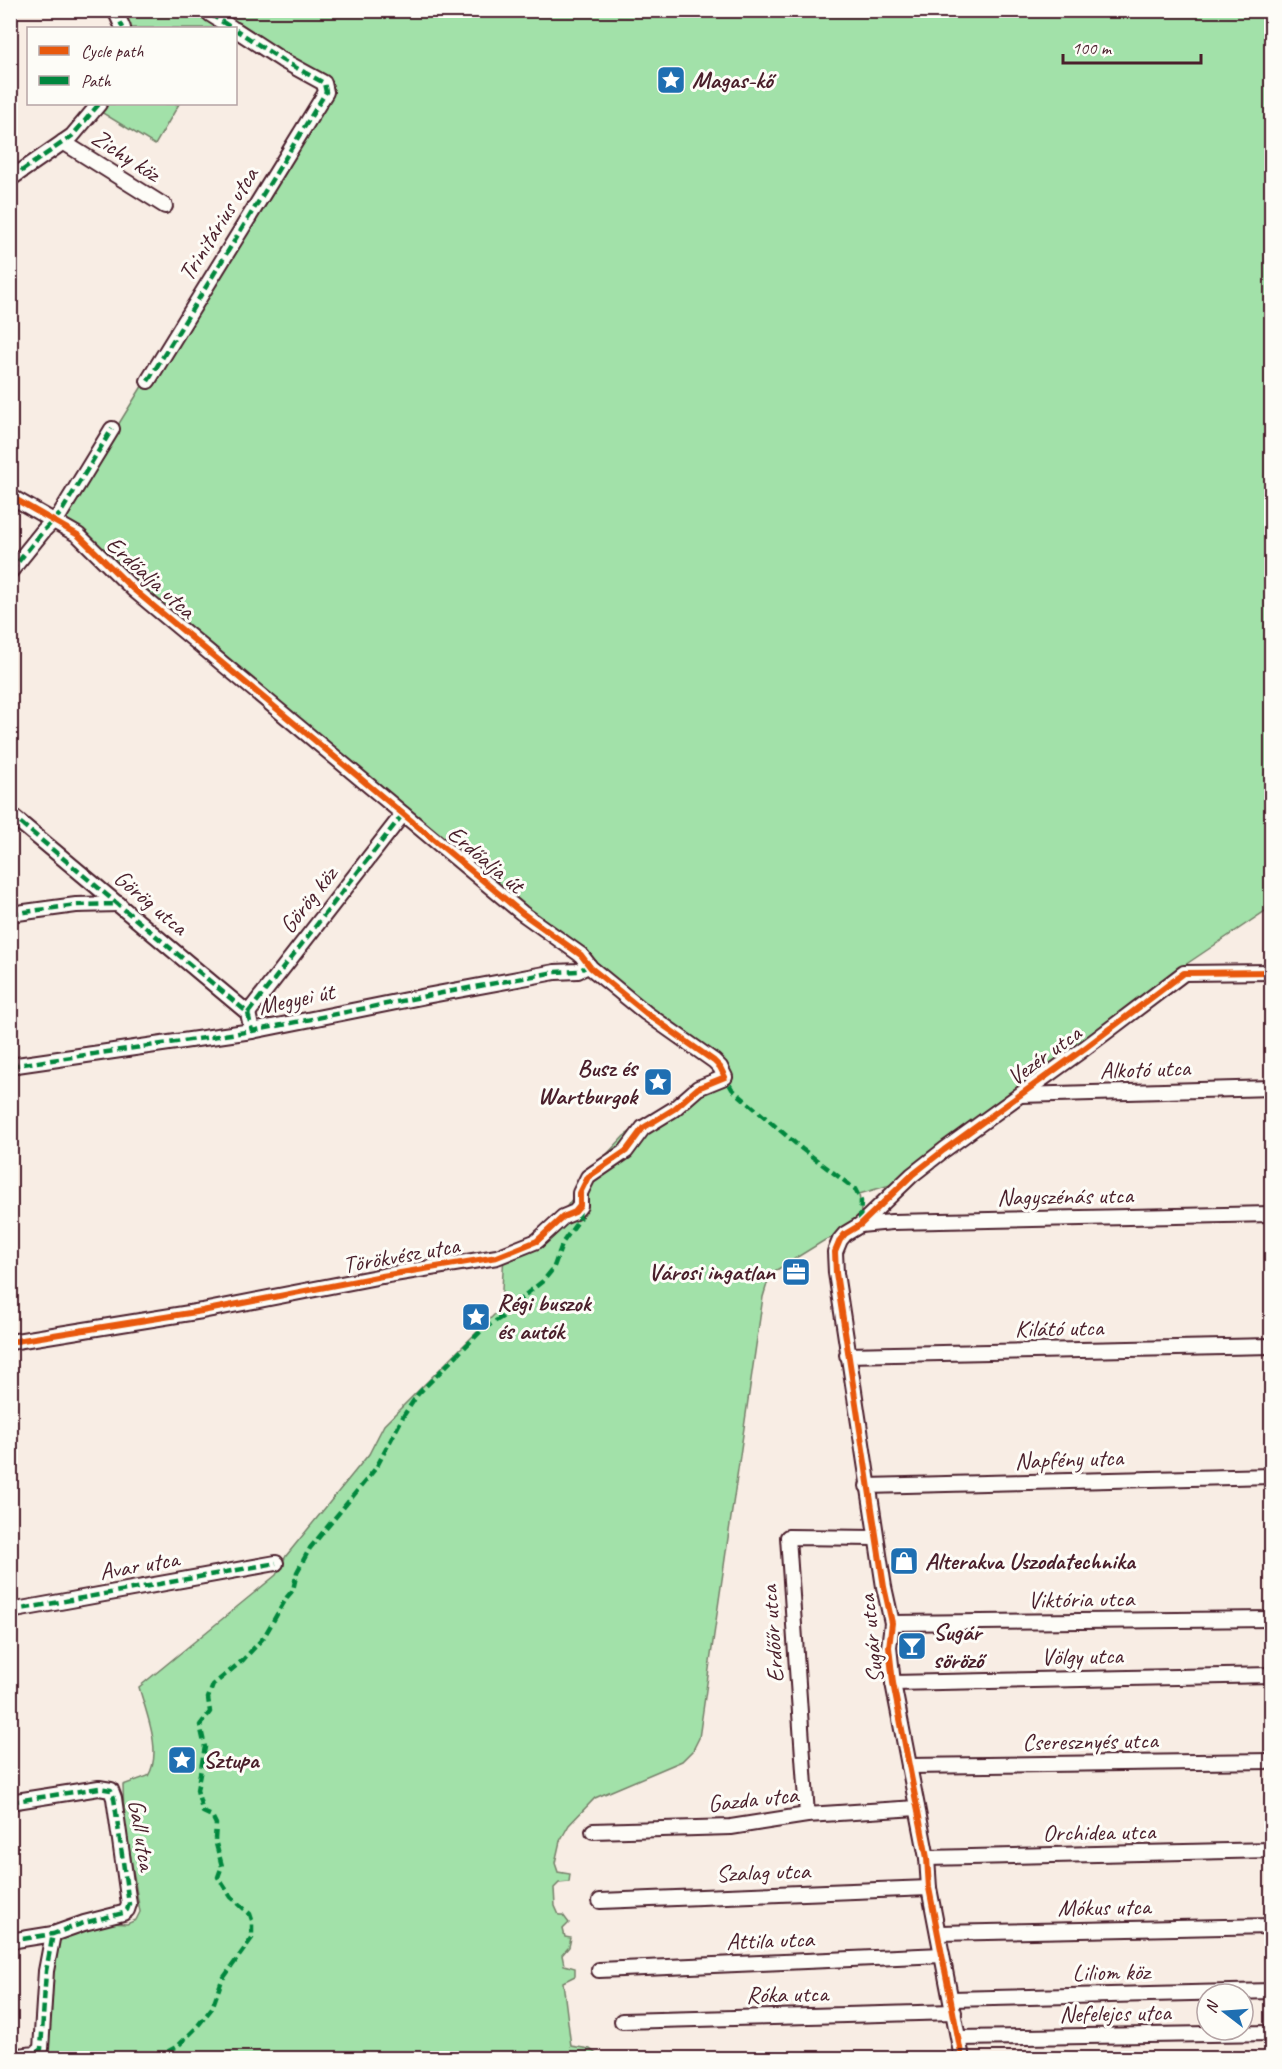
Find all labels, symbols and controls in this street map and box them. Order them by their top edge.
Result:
legend [27,27,237,105]
scale bar [1063,27,1201,65]
text: 100 m [1072,37,1113,59]
text: Cycle path [81,40,144,62]
place icon: Magas-kő [655,64,687,96]
place label: Magas-kő [692,65,777,95]
text: Path [81,70,111,92]
street label: Zichy köz [86,122,168,189]
street label: Trinitárius utca [171,161,265,286]
street label: Erdőalja utca [100,529,203,626]
street label: Erdőalja út [442,818,532,901]
street label: Görög köz [273,859,345,939]
street label: Görög utca [108,863,195,942]
street label: Megyei út [255,976,339,1022]
street label: Vezér utca [1001,1017,1088,1092]
street label: Alkotó utca [1099,1052,1192,1086]
place label: Busz és Wartburgok [538,1053,640,1111]
place icon: Busz és Wartburgok [642,1066,674,1098]
street label: Nagyszénás utca [997,1180,1135,1212]
street label: Törökvész utca [340,1230,463,1280]
office icon: Városi ingatlan [780,1256,812,1288]
place label: Városi ingatlan [648,1257,776,1287]
place label: Régi buszok és autók [497,1288,593,1346]
place icon: Régi buszok és autók [460,1301,492,1333]
street label: Kilátó utca [1015,1312,1105,1344]
street label: Napfény utca [1014,1442,1125,1476]
street label: Avar utca [97,1543,183,1587]
shop icon: Alterakva Uszodatechnika [888,1545,920,1577]
place label: Alterakva Uszodatechnika [925,1546,1137,1576]
street label: Erdőőr utca [754,1583,790,1684]
street label: Viktória utca [1028,1583,1136,1615]
street label: Sugár utca [851,1592,891,1685]
place label: Sugár söröző [933,1617,988,1675]
bar icon: Sugár söröző [896,1630,928,1662]
street label: Völgy utca [1041,1640,1124,1672]
street label: Cseresznyés utca [1022,1725,1159,1757]
place icon: Sztupa [166,1744,198,1776]
place label: Sztupa [203,1745,261,1775]
street label: Gazda utca [706,1779,801,1819]
street label: Gall utca [122,1797,163,1875]
street label: Orchidea utca [1042,1816,1157,1848]
street label: Szalag utca [716,1855,812,1889]
street label: Mókus utca [1057,1891,1153,1923]
street label: Attila utca [726,1923,816,1957]
street label: Liliom köz [1072,1956,1152,1988]
street label: Róka utca [746,1978,830,2010]
north arrow [1195,1982,1255,2042]
street label: Nefelejcs utca [1059,1997,1172,2029]
text: N [1201,1997,1224,2016]

